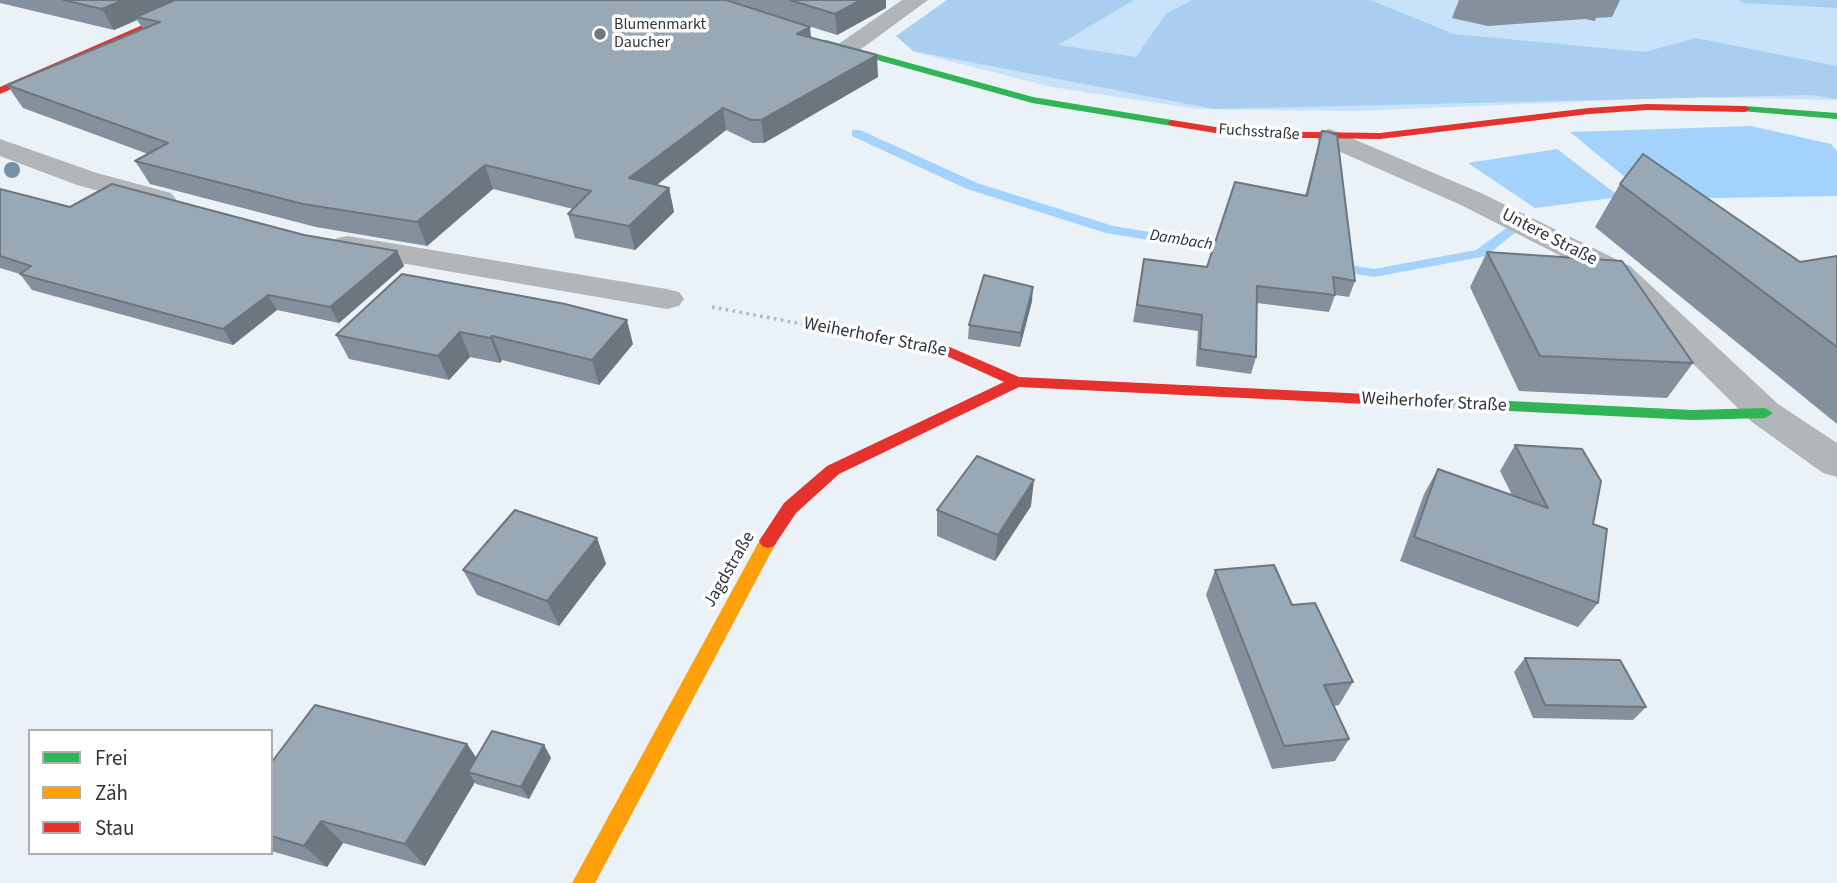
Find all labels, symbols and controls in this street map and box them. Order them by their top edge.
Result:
place label: Blumenmarkt Daucher [614,15,706,53]
marker: Blumenmarkt Daucher [592,26,608,42]
street label: Fuchsstraße [1218,121,1300,145]
street label: Untere Straße [1498,205,1600,271]
water label: Dambach [1148,227,1214,255]
street label: Weiherhofer Straße [802,314,948,362]
street label: Weiherhofer Straße [1361,388,1507,418]
street label: Jagdstraße [700,528,760,612]
legend [28,729,273,855]
text: Frei [95,743,128,773]
text: Zäh [95,778,128,808]
text: Stau [95,813,134,843]

